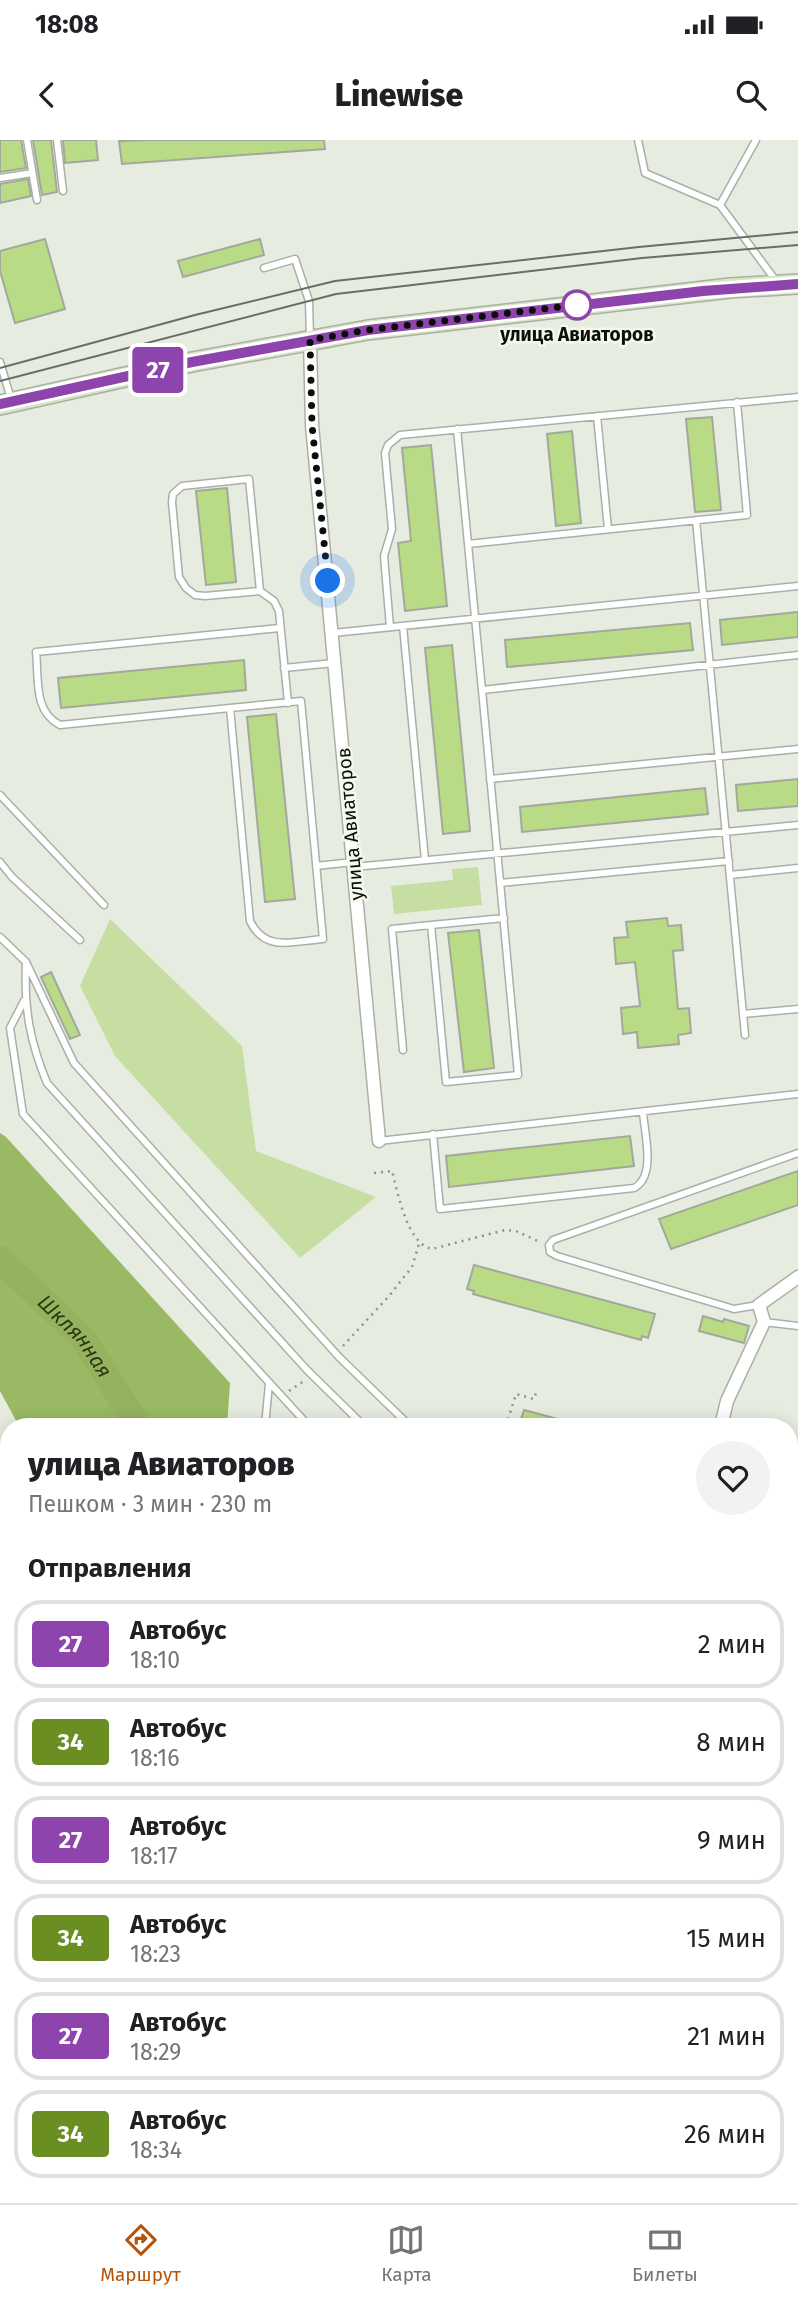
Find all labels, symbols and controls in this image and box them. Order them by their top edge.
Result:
text: 18:08 [35,9,99,40]
icon: back [28,76,66,114]
text: Linewise [335,76,463,114]
icon: search [732,76,770,114]
marker: улица Авиаторов [562,290,592,320]
place label: улица Авиаторов [499,323,654,346]
line badge: 27 [127,347,190,393]
text: 27 [146,356,170,384]
your location [310,563,345,598]
street label: улица Авиаторов [332,747,368,901]
water label: Шклянная [32,1289,118,1383]
button: heart [696,1441,770,1515]
text: улица Авиаторов [28,1444,295,1484]
text: Пешком · 3 мин · 230 m [28,1490,272,1518]
text: Отправления [28,1553,191,1584]
text: Автобус [130,1615,227,1646]
text: 2 мин [698,1629,766,1660]
text: 27 [59,1630,82,1658]
text: 18:10 [130,1646,180,1674]
text: Автобус [130,1713,227,1744]
text: 8 мин [696,1727,766,1758]
text: 34 [58,1728,84,1756]
text: 18:16 [130,1744,179,1772]
text: Автобус [130,1811,227,1842]
text: 9 мин [697,1825,766,1856]
text: 27 [59,1826,82,1854]
text: 18:17 [130,1842,177,1870]
text: Автобус [130,1909,227,1940]
text: 15 мин [686,1923,766,1954]
text: 34 [58,1924,84,1952]
text: 18:23 [130,1940,181,1968]
text: Автобус [130,2007,227,2038]
text: 21 мин [687,2021,766,2052]
text: 27 [59,2022,82,2050]
text: 18:29 [130,2038,181,2066]
text: Автобус [130,2105,227,2136]
text: 26 мин [684,2119,766,2150]
text: 34 [58,2120,84,2148]
text: 18:34 [130,2136,182,2164]
tab: Маршрут [100,2221,181,2286]
tab: Карта [381,2221,432,2286]
tab: Билеты [632,2221,698,2286]

